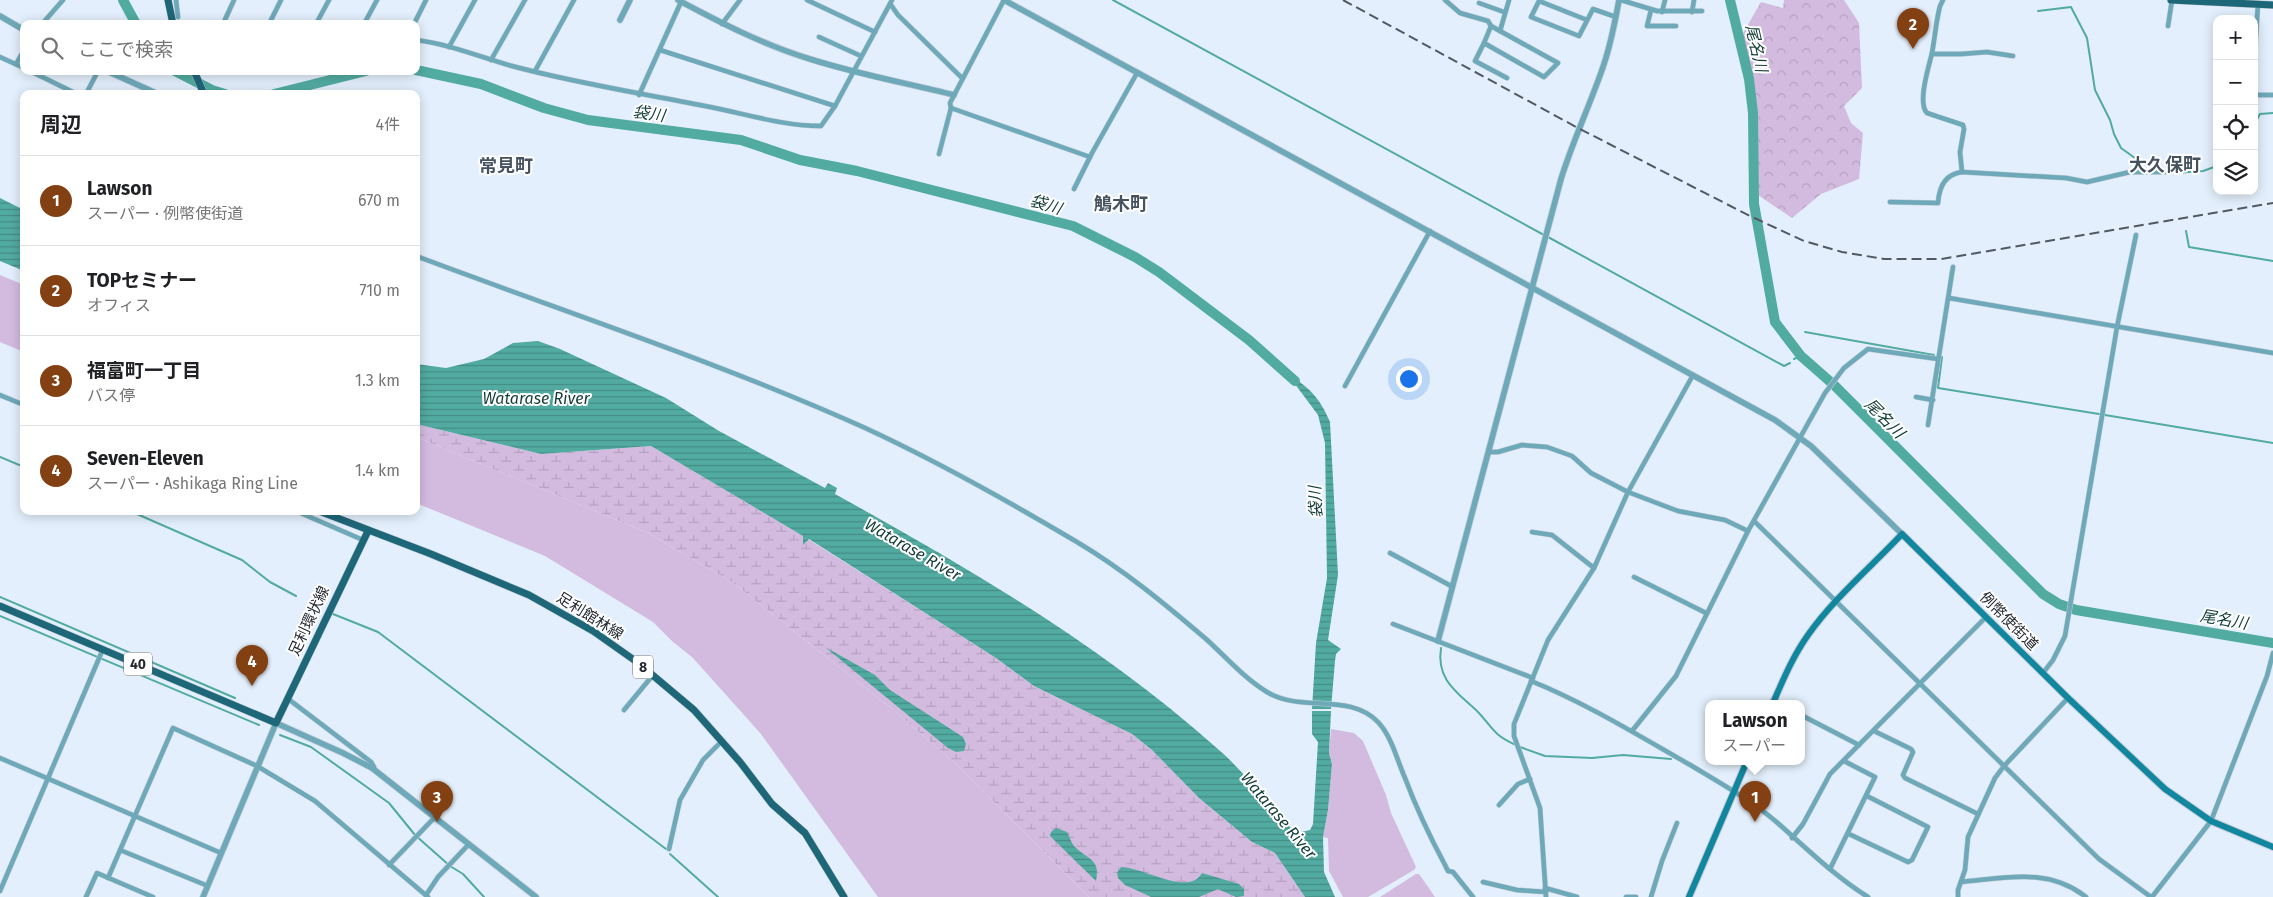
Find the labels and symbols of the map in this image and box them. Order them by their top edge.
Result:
pin: 2 [1897,8,1929,49]
water label: 尾名川 [1742,23,1772,76]
water label: 袋川 [632,102,668,125]
district label: 大久保町 [2129,154,2201,176]
district label: 常見町 [479,155,533,177]
water label: 袋川 [1028,191,1066,219]
district label: 鵤木町 [1094,193,1148,215]
your location [1396,366,1422,392]
water label: Watarase River [482,389,590,408]
water label: 尾名川 [1861,395,1910,443]
water label: 袋川 [1305,484,1326,518]
water label: Watarase River [862,514,965,585]
street label: 足利環状線 [285,583,333,659]
street label: 足利館林線 [553,588,627,644]
street label: 例幣使街道 [1976,588,2042,654]
water label: 尾名川 [2199,606,2251,633]
pin: 4 [236,645,268,686]
road number: 40 [124,652,152,676]
road number: 8 [633,656,653,679]
water label: Watarase River [1237,768,1321,863]
pin: 3 [421,781,453,822]
pin: 1 [1739,781,1771,822]

